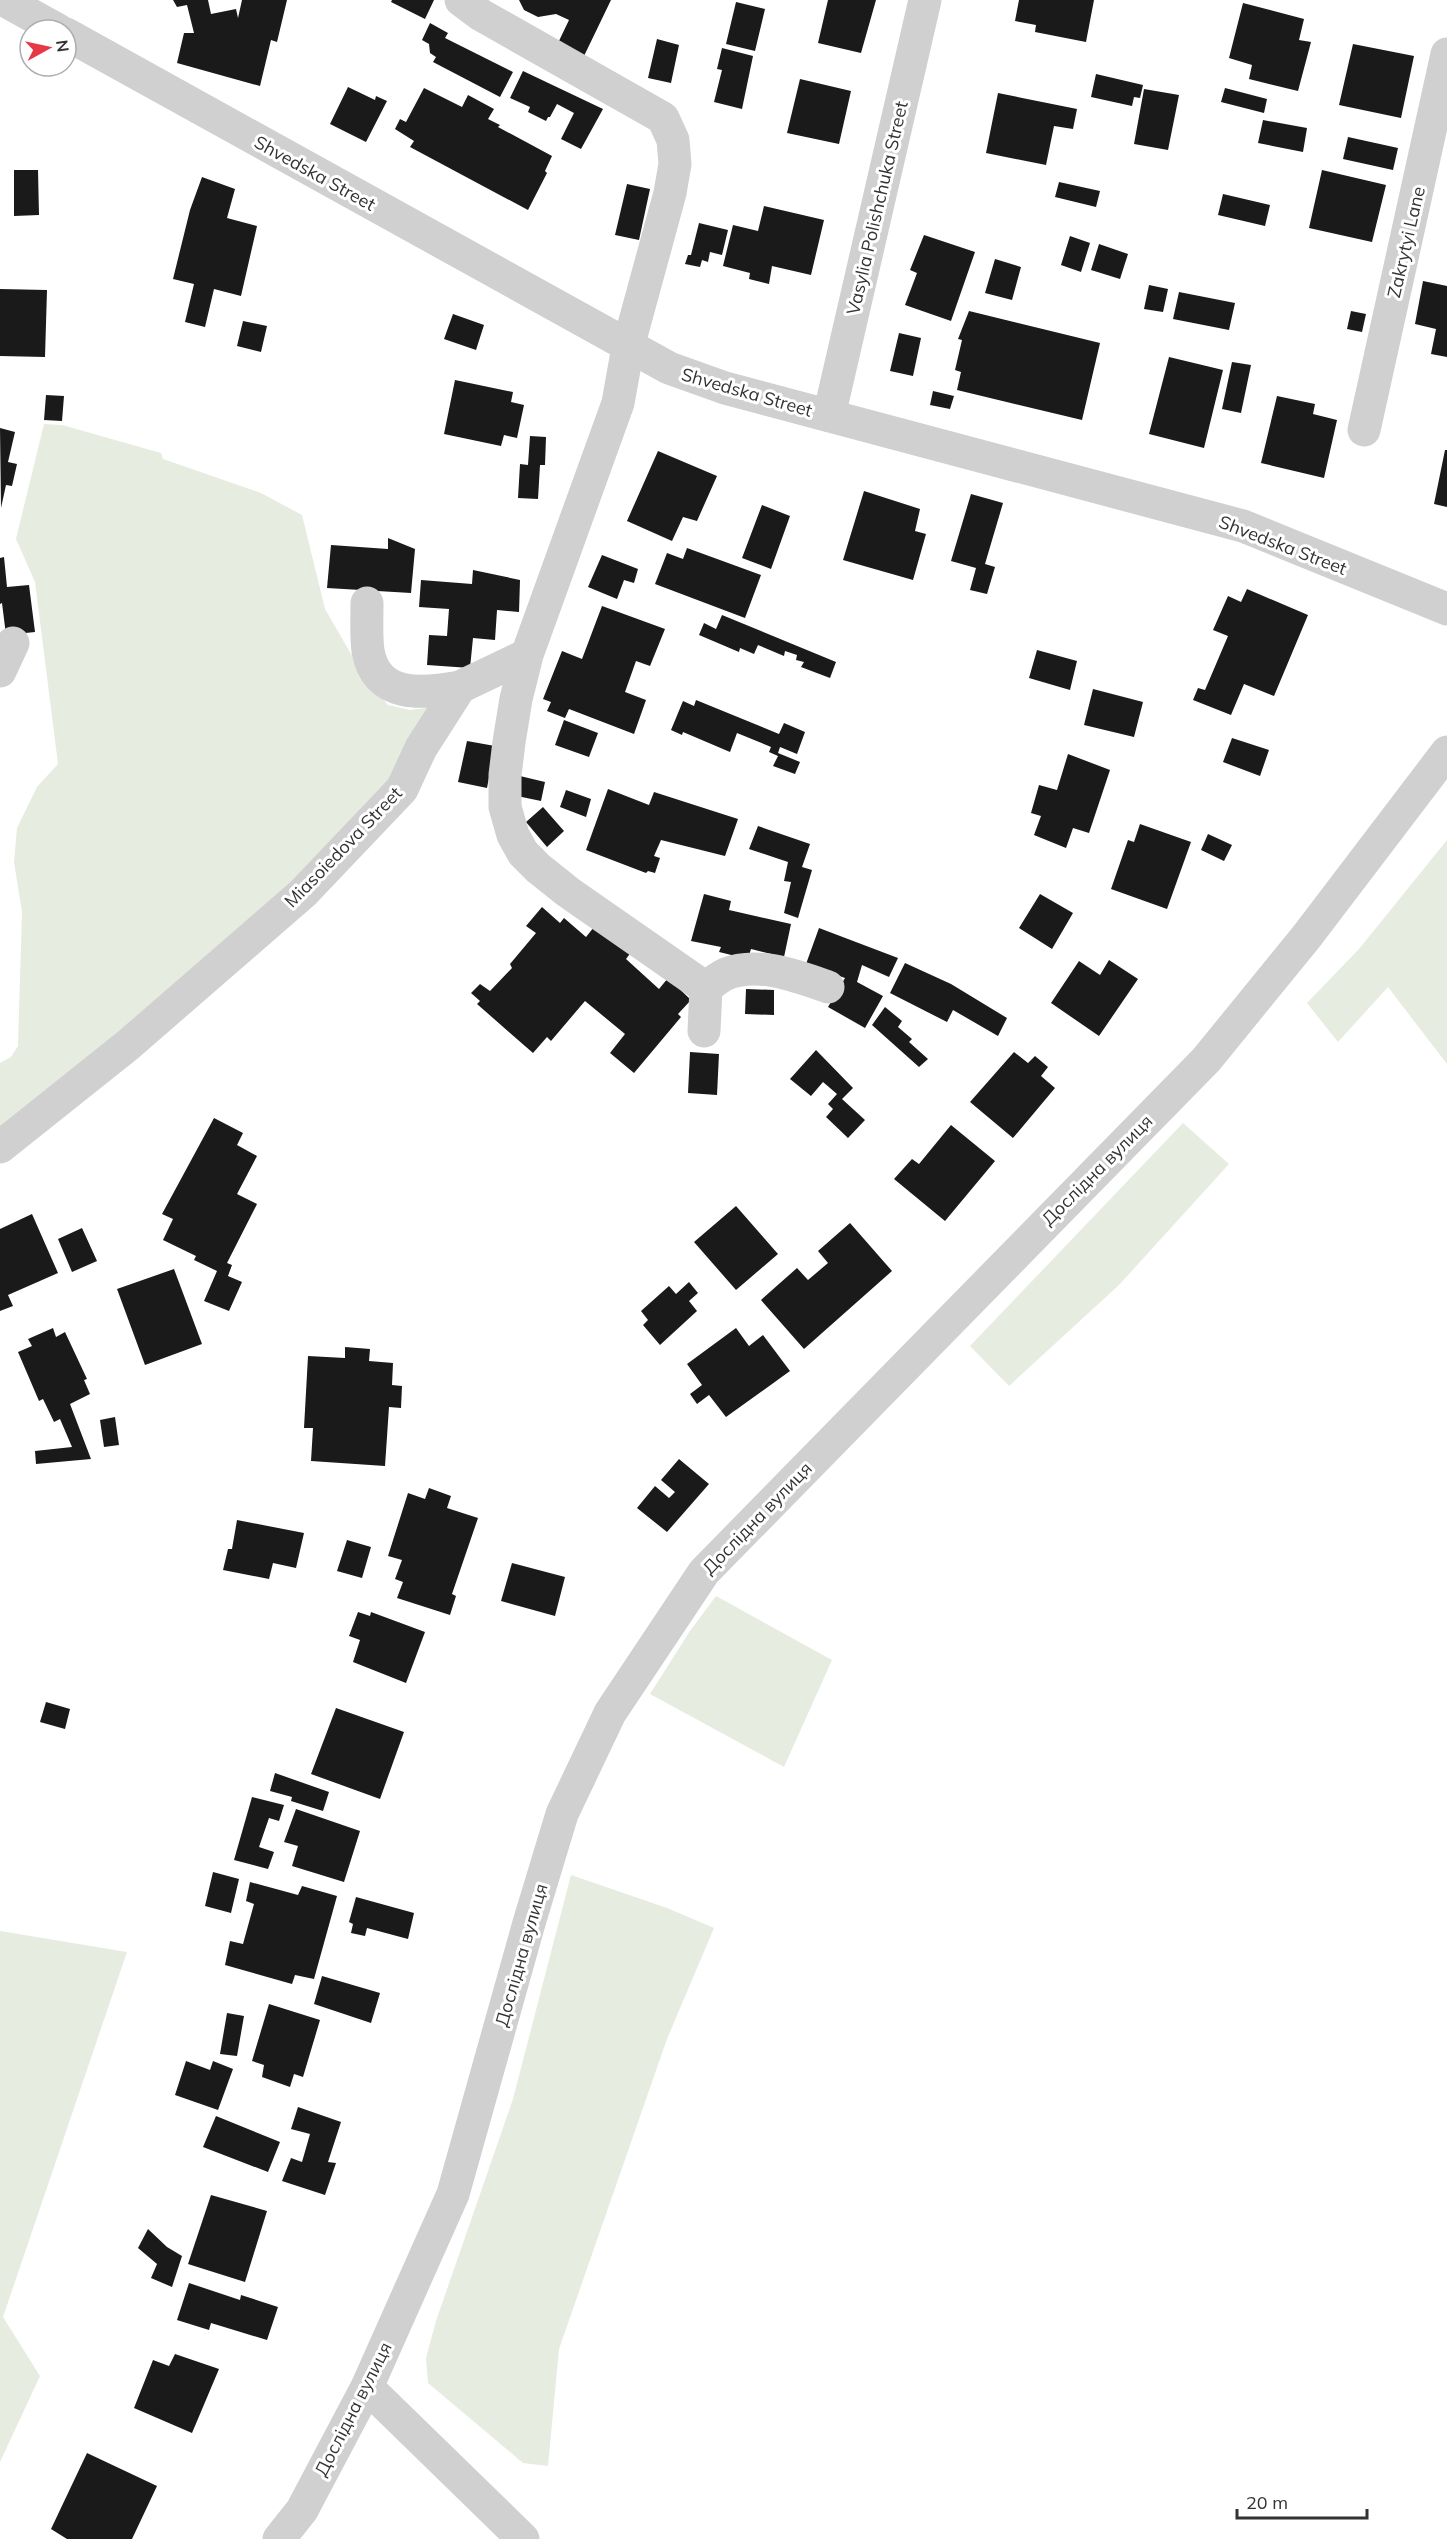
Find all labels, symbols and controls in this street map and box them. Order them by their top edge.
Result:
north arrow [18,18,78,78]
text: N [52,39,74,53]
street label: Vasylia Polishchuka Street [841,99,913,317]
street label: Shvedska Street [250,130,380,216]
street label: Zakrytyi Lane [1382,184,1430,300]
street label: Shvedska Street [679,362,815,422]
street label: Shvedska Street [1216,510,1350,580]
street label: Miasoiedova Street [279,782,407,912]
street label: Дослідна вулиця [1037,1110,1157,1230]
street label: Дослідна вулиця [697,1457,817,1579]
street label: Дослідна вулиця [490,1881,552,2029]
street label: Дослідна вулиця [309,2338,397,2480]
scale bar [1237,2482,1368,2520]
text: 20 m [1246,2491,1288,2514]

